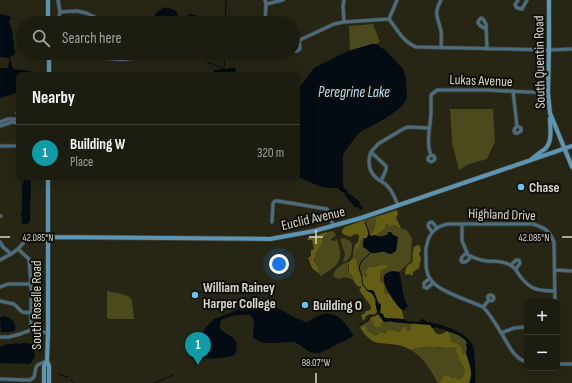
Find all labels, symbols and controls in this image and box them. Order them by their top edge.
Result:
street label: South Quentin Road [530,15,549,109]
search box [16,16,300,60]
icon: search [30,27,52,49]
text: Search here [62,29,122,48]
street label: Lukas Avenue [449,71,513,90]
water label: Peregrine Lake [318,83,390,102]
text: Nearby [32,88,75,108]
text: Building W [70,135,125,154]
text: 1 [42,145,48,161]
text: 320 m [257,145,284,161]
text: Place [70,154,93,170]
place label: Chase [529,179,560,196]
marker: Chase [516,182,526,192]
street label: Euclid Avenue [280,203,347,234]
street label: Highland Drive [468,205,536,224]
text: 42.085°N [23,232,53,244]
text: 42.085°N [519,232,549,244]
your location [269,254,289,274]
street label: South Roselle Road [28,260,45,350]
place label: William Rainey Harper College [203,279,276,312]
marker: William Rainey Harper College [190,290,200,300]
place label: Building O [313,297,362,314]
map controls [524,299,560,371]
button: + [524,299,560,335]
marker: Building O [300,300,310,310]
pin: 1 [185,332,211,365]
button: − [524,335,560,371]
text: 88.07°W [302,357,331,369]

